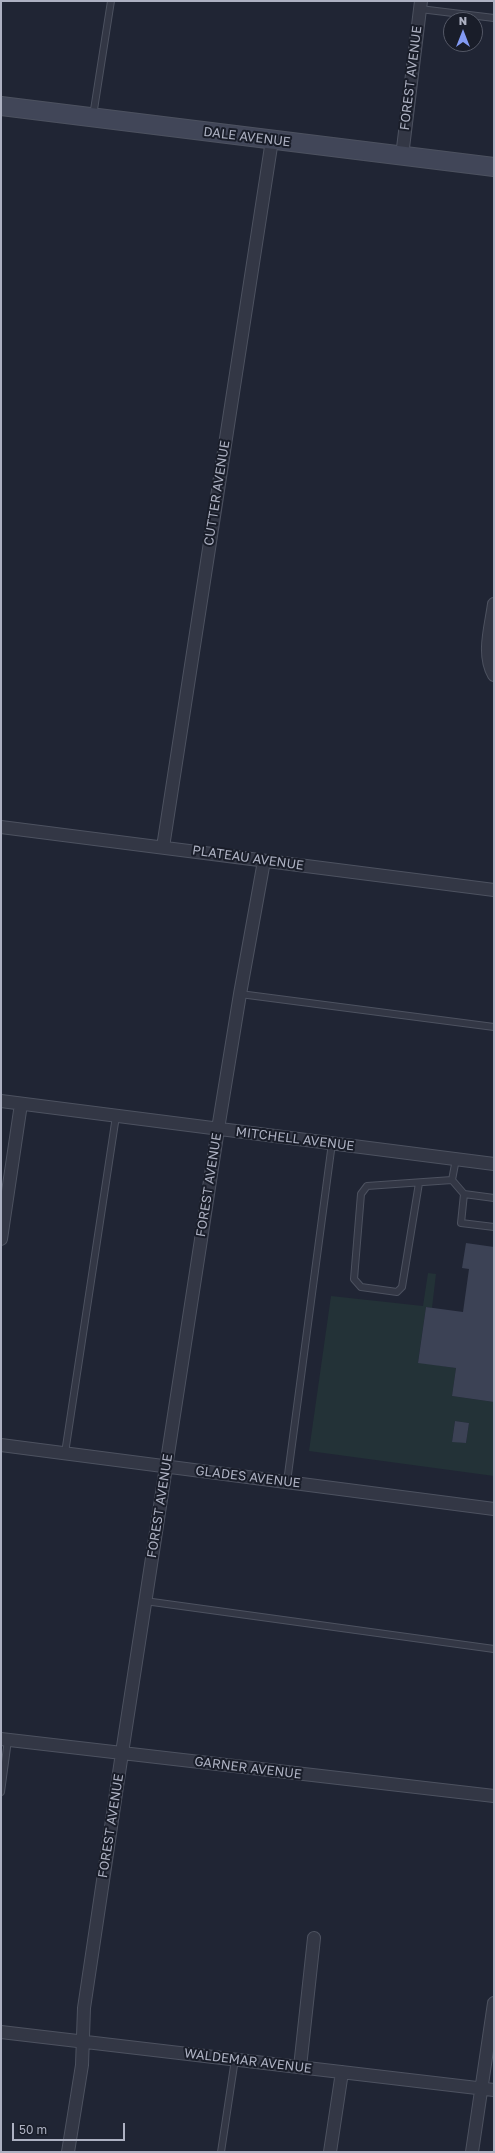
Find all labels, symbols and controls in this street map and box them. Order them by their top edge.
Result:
north arrow [443,12,483,52]
text: N [459,14,467,27]
street label: FOREST AVENUE [397,25,425,131]
street label: DALE AVENUE [203,124,291,150]
street label: CUTTER AVENUE [201,439,233,547]
street label: PLATEAU AVENUE [191,842,305,874]
street label: MITCHELL AVENUE [235,1124,355,1154]
street label: FOREST AVENUE [193,1132,225,1238]
street label: FOREST AVENUE [144,1453,176,1559]
street label: GLADES AVENUE [195,1463,301,1491]
street label: GARNER AVENUE [194,1754,302,1782]
street label: FOREST AVENUE [95,1773,127,1879]
street label: WALDEMAR AVENUE [183,2045,313,2077]
scale bar [14,2115,127,2141]
text: 50 m [19,2122,47,2137]

